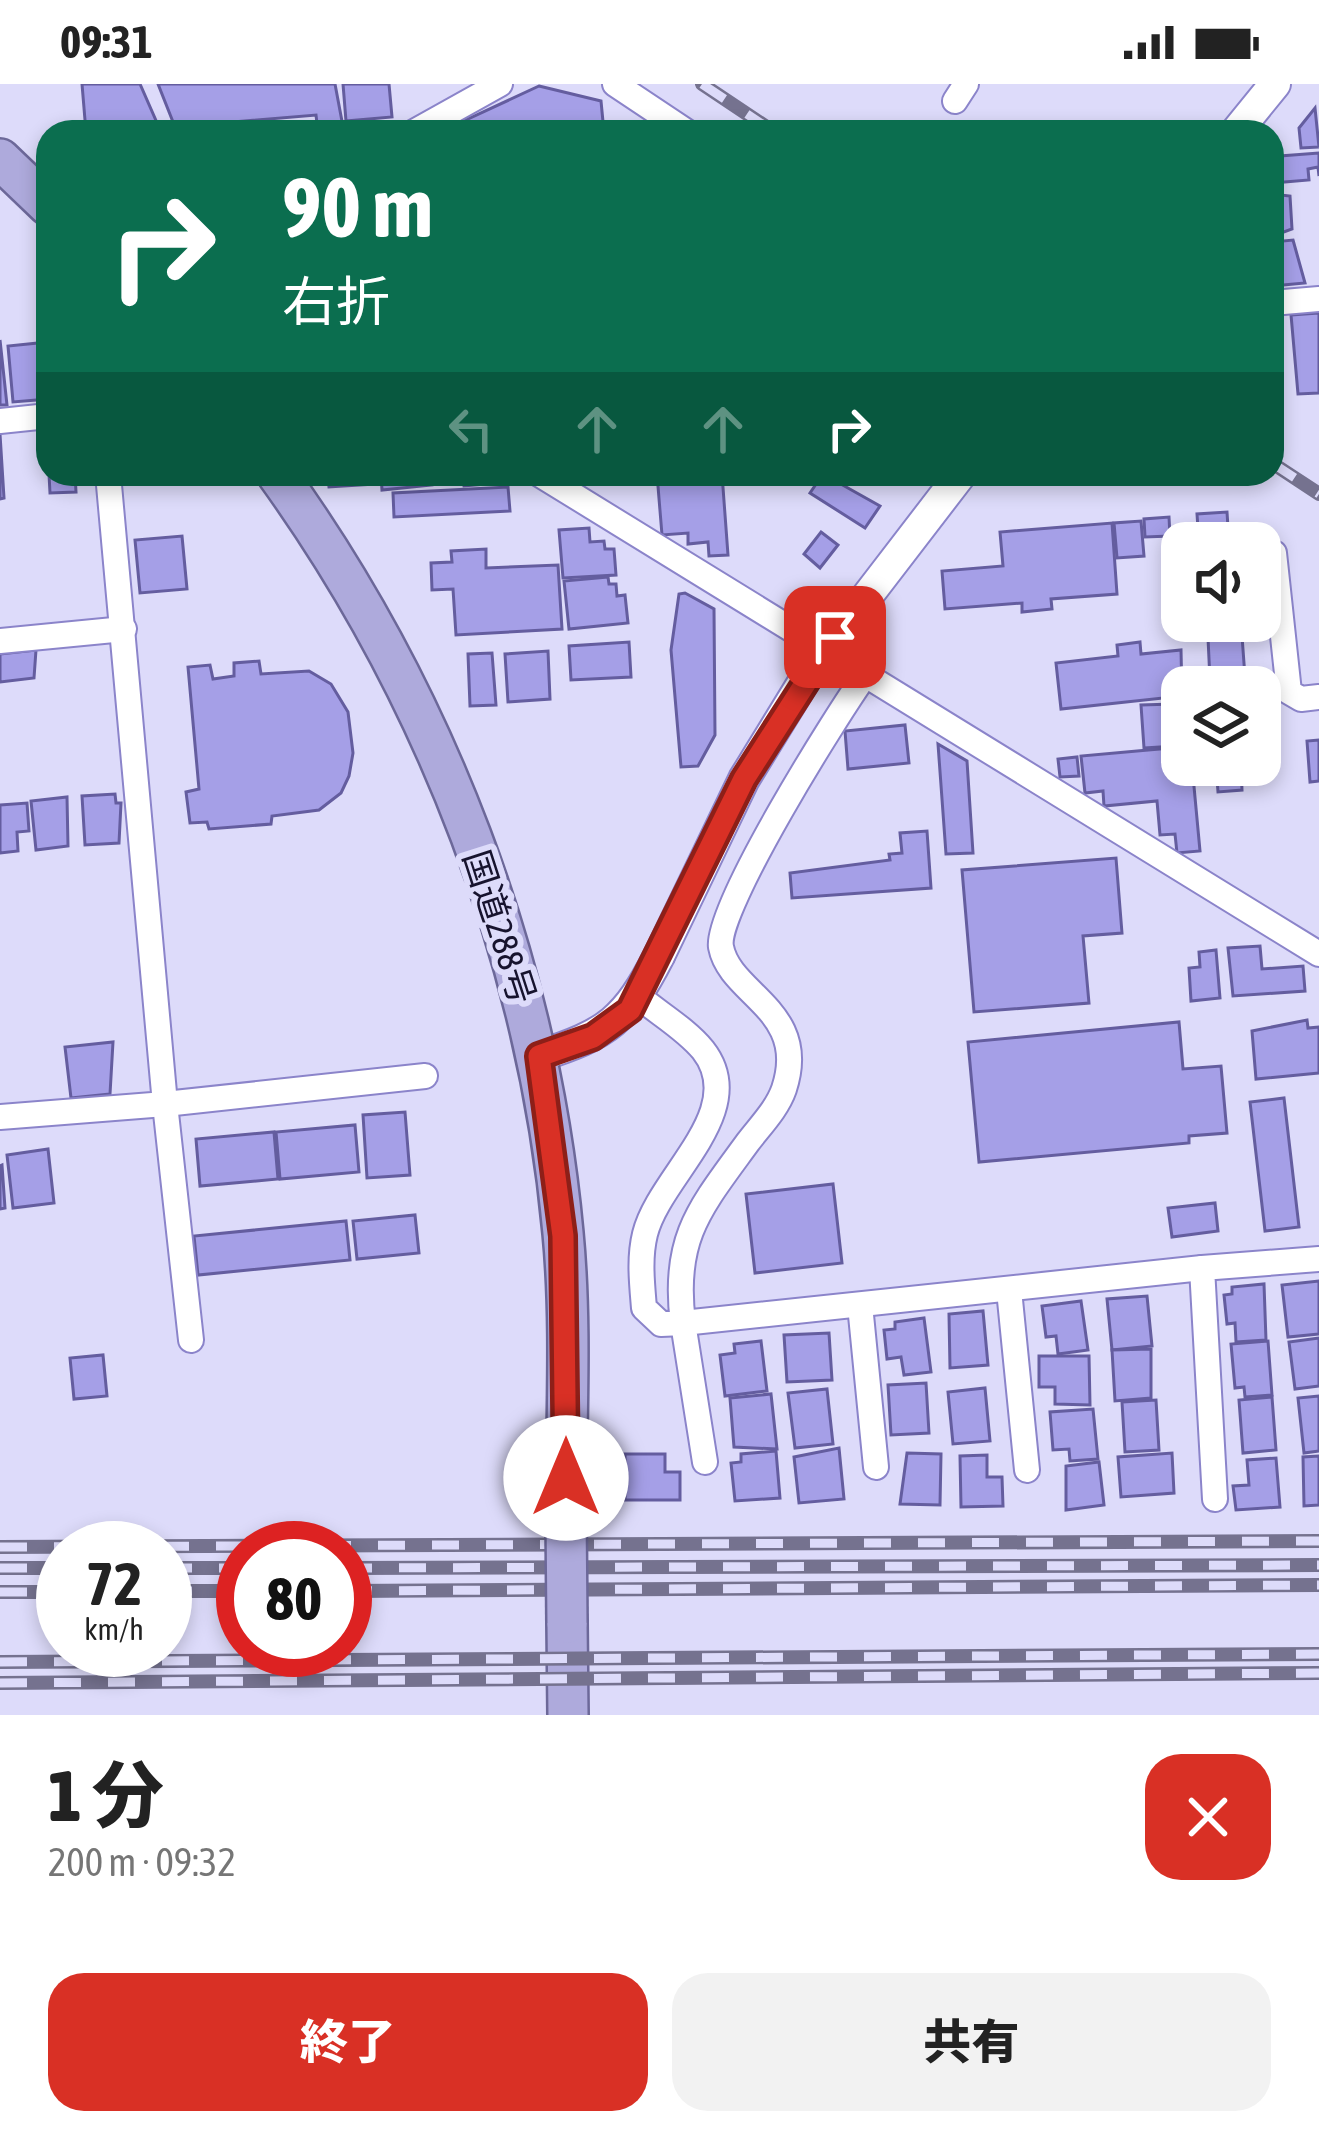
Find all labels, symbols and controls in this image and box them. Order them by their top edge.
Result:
text: 09:31 [60,16,153,68]
text: 90 m [282,159,433,255]
icon: right [84,168,240,324]
text: 右折 [282,271,390,332]
icon: left [438,396,504,462]
icon: ahead [564,396,630,462]
icon: ahead [690,396,756,462]
icon: right [816,396,882,462]
map controls [1161,522,1281,786]
button: sound [1161,522,1281,642]
pin [784,586,886,688]
icon: arrive [802,604,868,670]
button: layers [1161,666,1281,786]
street label: 国道288号 [455,845,545,1009]
position arrow [503,1415,629,1541]
speed limit sign: 80 [216,1521,372,1677]
text: 72 [86,1549,142,1618]
text: km/h [84,1612,144,1646]
text: 1 分 [48,1754,164,1836]
button: close [1145,1754,1271,1880]
text: 200 m · 09:32 [48,1840,236,1884]
button: 終了 [48,1973,648,2111]
button: 共有 [672,1973,1271,2111]

